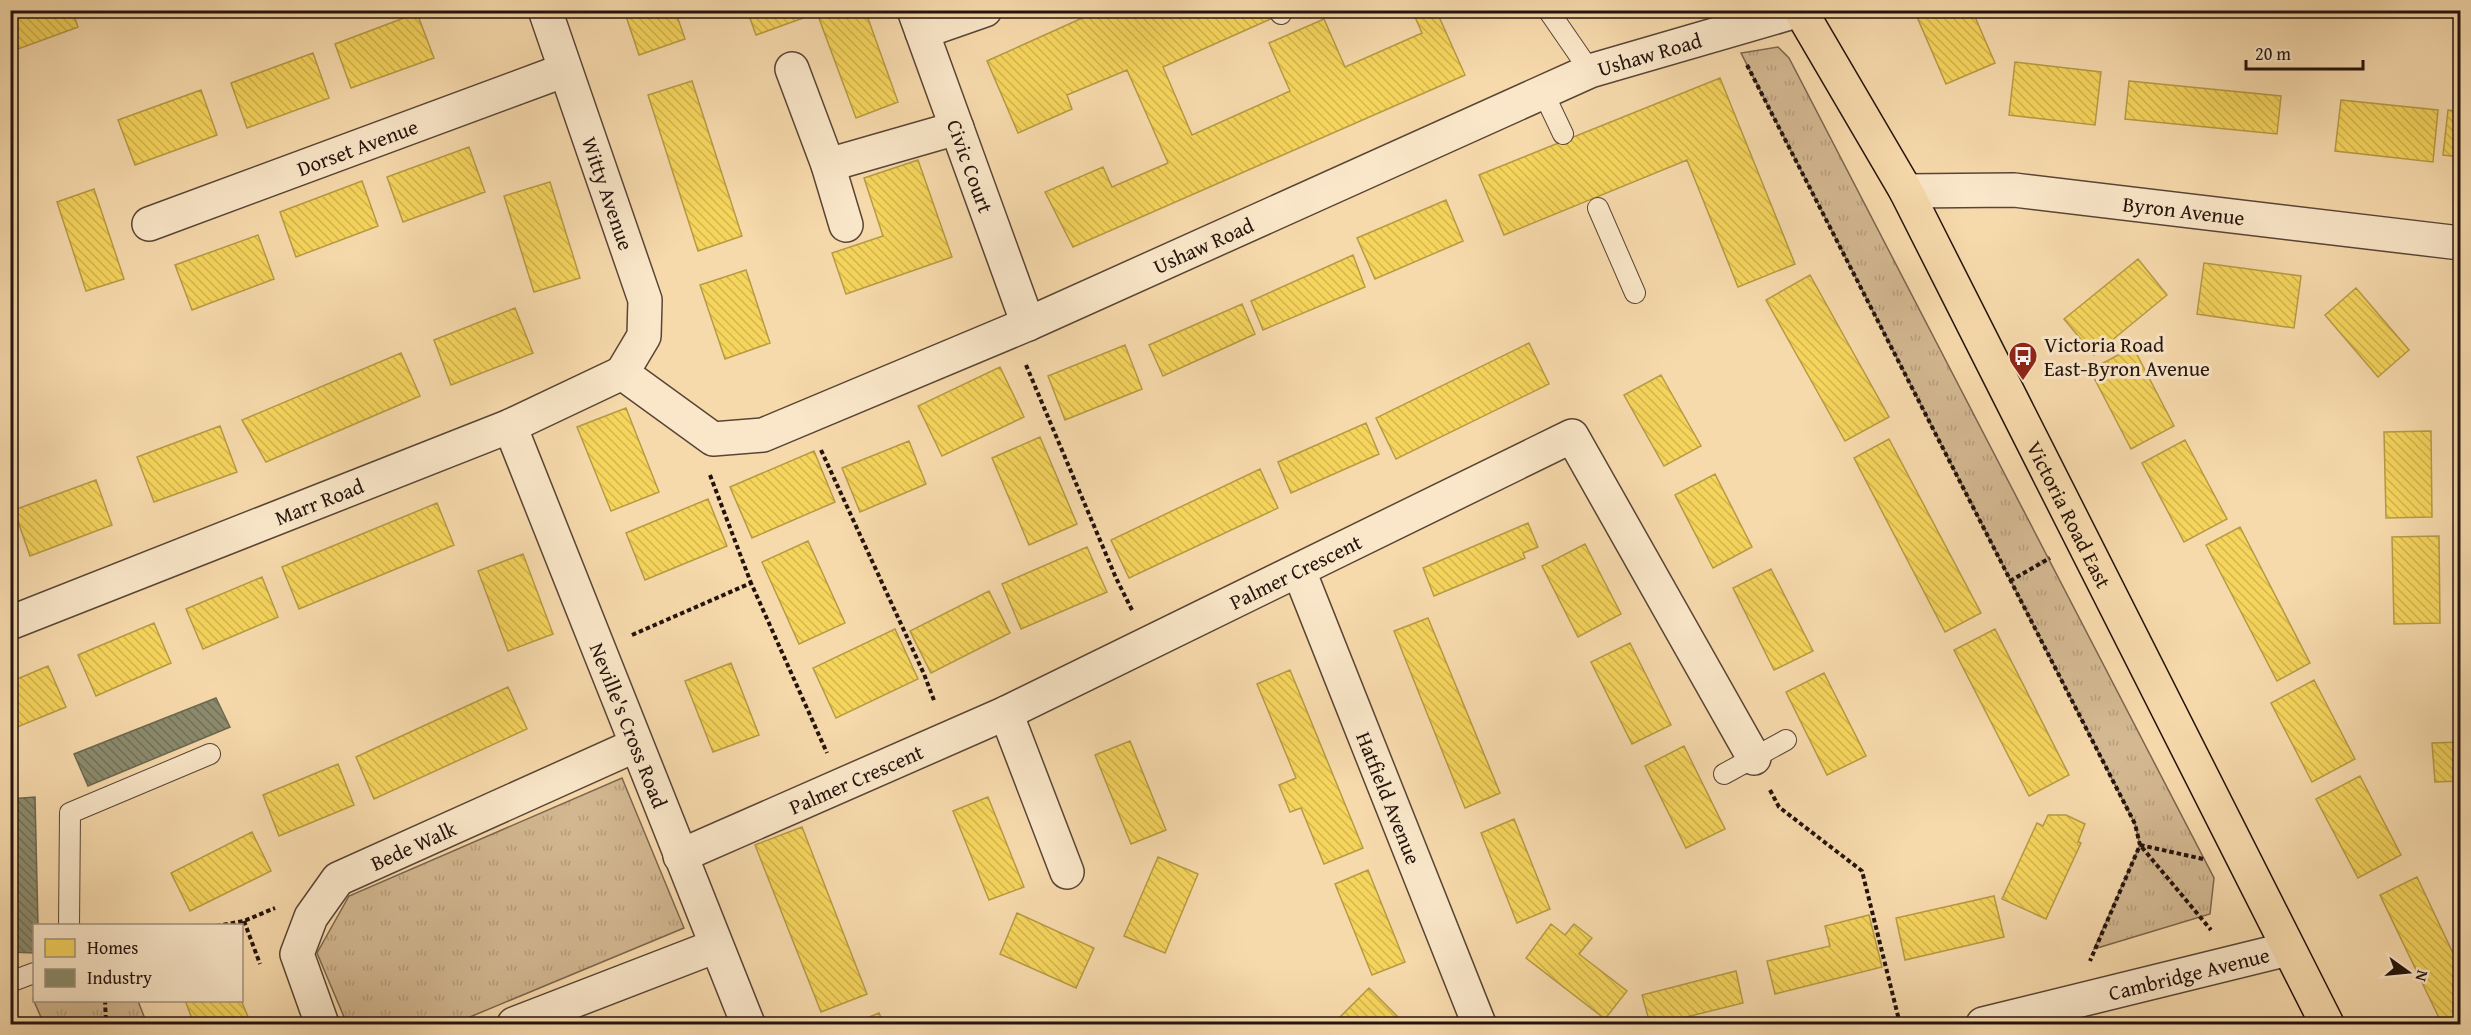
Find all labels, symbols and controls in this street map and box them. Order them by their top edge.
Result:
street label: Ushaw Road [1594,24,1706,84]
scale bar [2246,33,2363,71]
text: 20 m [2255,40,2291,67]
street label: Dorset Avenue [292,110,422,184]
street label: Civic Court [939,115,1002,218]
street label: Witty Avenue [574,132,642,254]
street label: Byron Avenue [2121,188,2247,233]
street label: Ushaw Road [1148,209,1259,281]
place label: Victoria Road East-Byron Avenue [2044,329,2210,384]
bus stop icon: Victoria Road East-Byron Avenue [2007,340,2039,382]
street label: Victoria Road East [2019,435,2120,594]
street label: Marr Road [270,470,369,533]
street label: Palmer Crescent [1224,526,1367,617]
street label: Neville's Cross Road [582,638,676,813]
street label: Hatfield Avenue [1349,727,1429,869]
street label: Palmer Crescent [784,736,928,822]
street label: Bede Walk [365,812,461,878]
legend [33,924,243,1002]
text: Homes [87,934,138,961]
street label: Cambridge Avenue [2105,939,2273,1008]
north arrow [2378,942,2438,1002]
text: Industry [87,964,152,991]
text: N [2409,968,2435,984]

